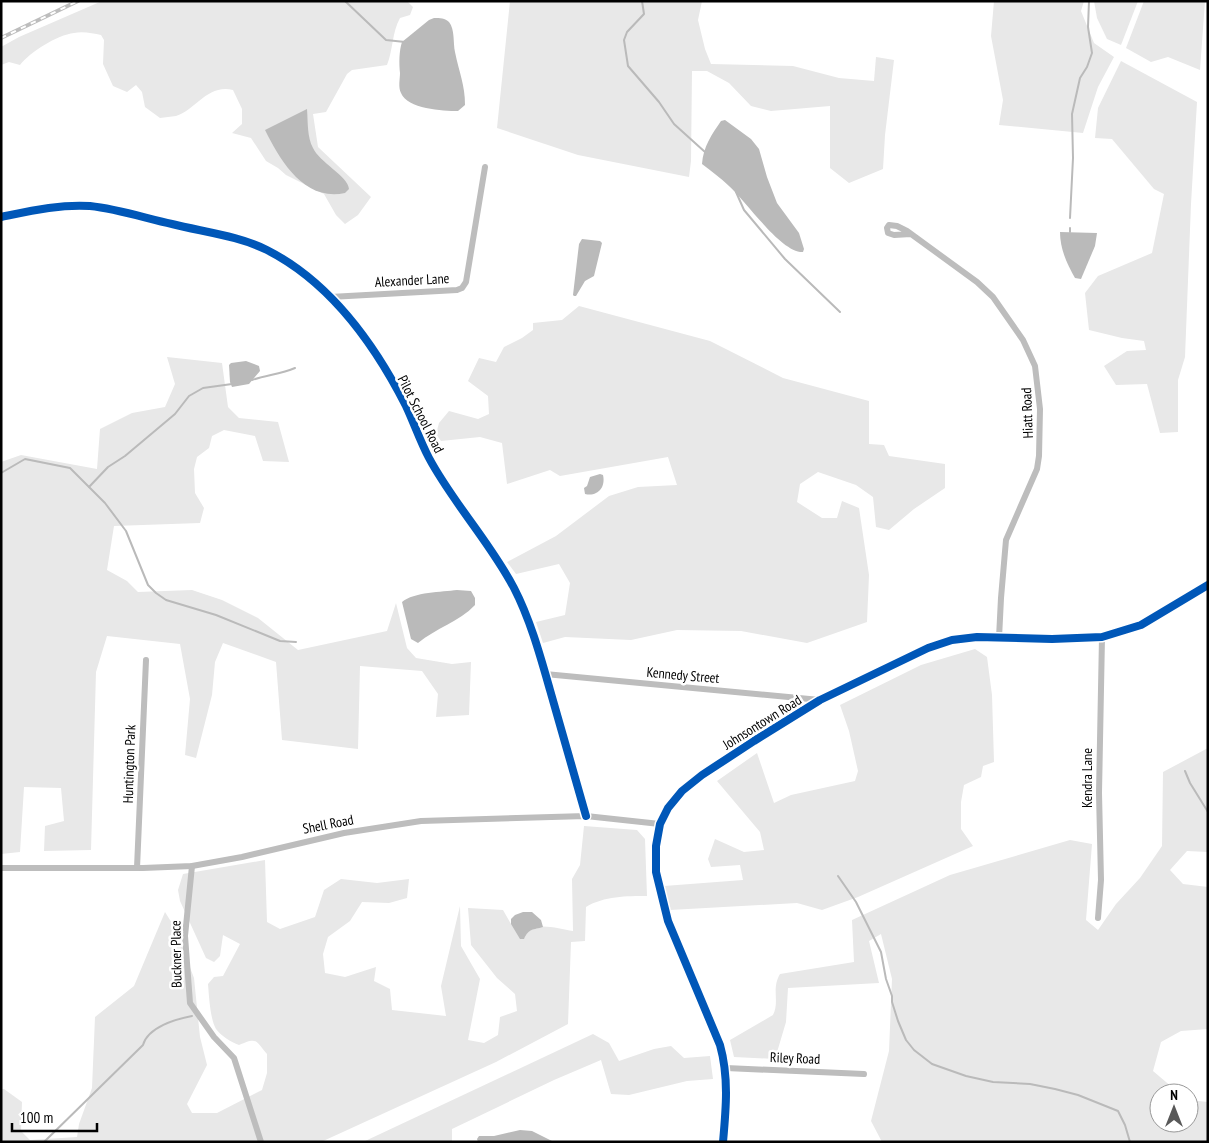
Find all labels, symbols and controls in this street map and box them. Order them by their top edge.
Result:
street label: Alexander Lane [374,269,450,291]
street label: Pilot School Road [394,372,448,456]
street label: Hiatt Road [1017,387,1037,439]
street label: Kennedy Street [646,663,720,687]
street label: Johnsontown Road [718,691,805,754]
street label: Huntington Park [119,724,139,804]
street label: Kendra Lane [1078,748,1096,808]
street label: Shell Road [301,810,355,838]
street label: Buckner Place [166,920,186,988]
street label: Riley Road [770,1048,820,1068]
north arrow [1149,1083,1199,1133]
text: N [1170,1086,1178,1104]
scale bar [12,1100,98,1132]
text: 100 m [20,1108,53,1127]

